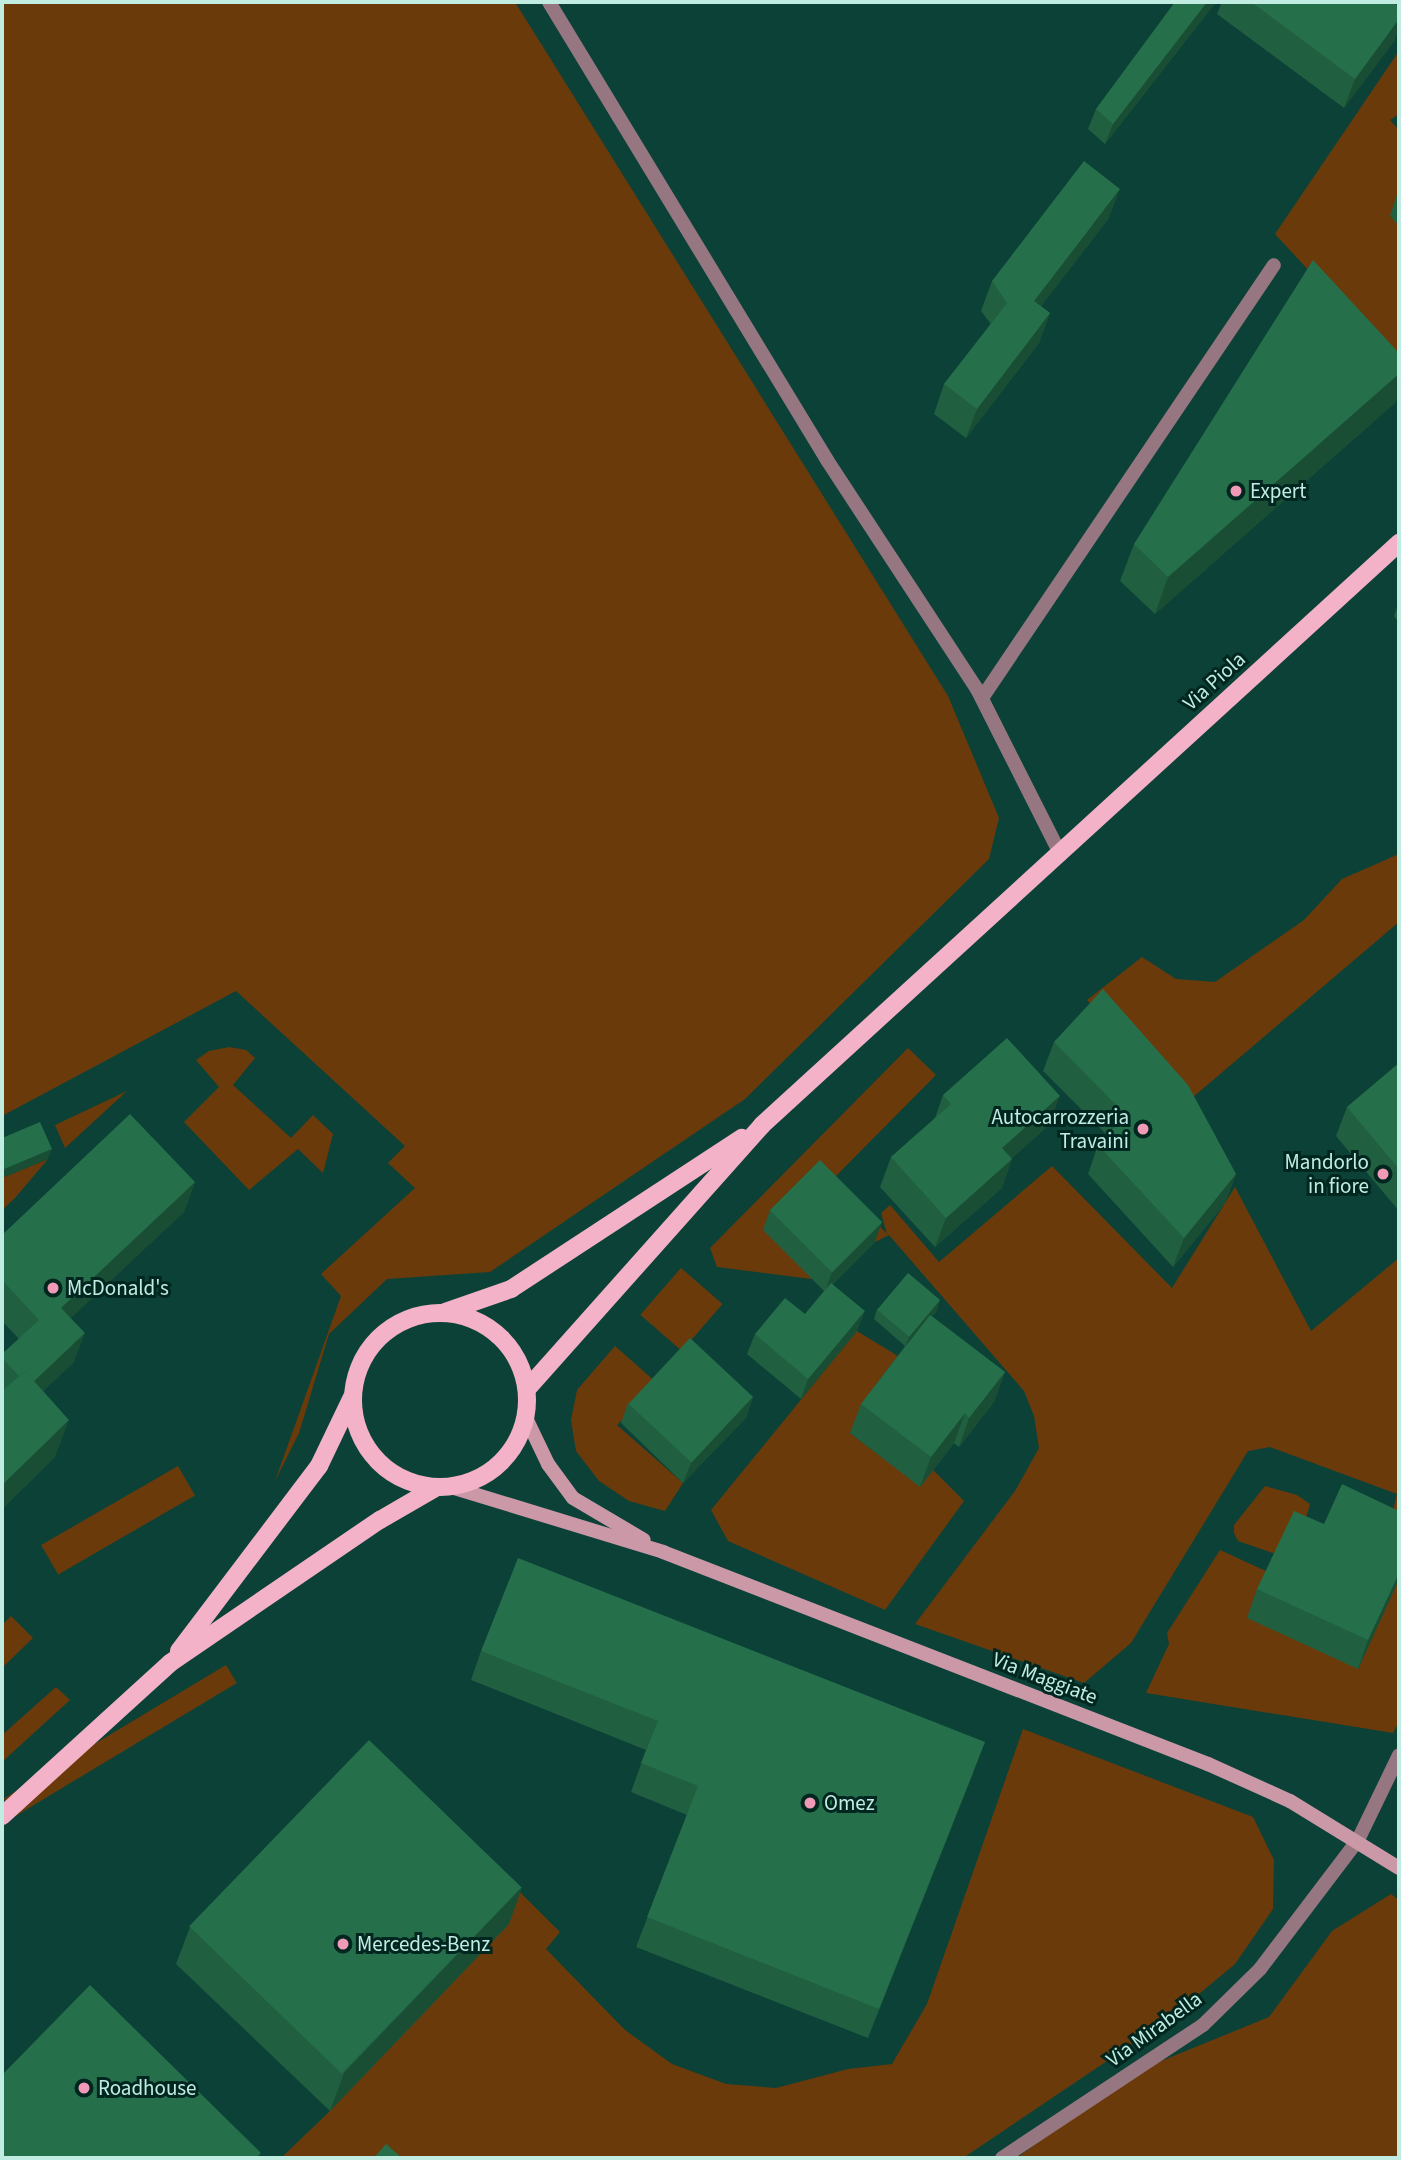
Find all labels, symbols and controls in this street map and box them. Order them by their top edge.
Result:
place label: Expert [1250,478,1306,504]
marker: Expert [1228,483,1244,499]
street label: Via Piola [1178,646,1250,716]
place label: Autocarrozzeria Travaini [991,1104,1129,1154]
marker: Autocarrozzeria Travaini [1135,1121,1151,1137]
place label: Mandorlo in fiore [1285,1149,1369,1199]
marker: Mandorlo in fiore [1375,1166,1391,1182]
place label: McDonald's [67,1275,169,1301]
marker: McDonald's [45,1280,61,1296]
street label: Via Maggiate [989,1646,1101,1710]
place label: Omez [824,1790,875,1816]
marker: Omez [802,1795,818,1811]
place label: Mercedes-Benz [357,1931,490,1957]
marker: Mercedes-Benz [335,1936,351,1952]
street label: Via Mirabella [1101,1986,1207,2072]
place label: Roadhouse [98,2075,197,2101]
marker: Roadhouse [76,2080,92,2096]

